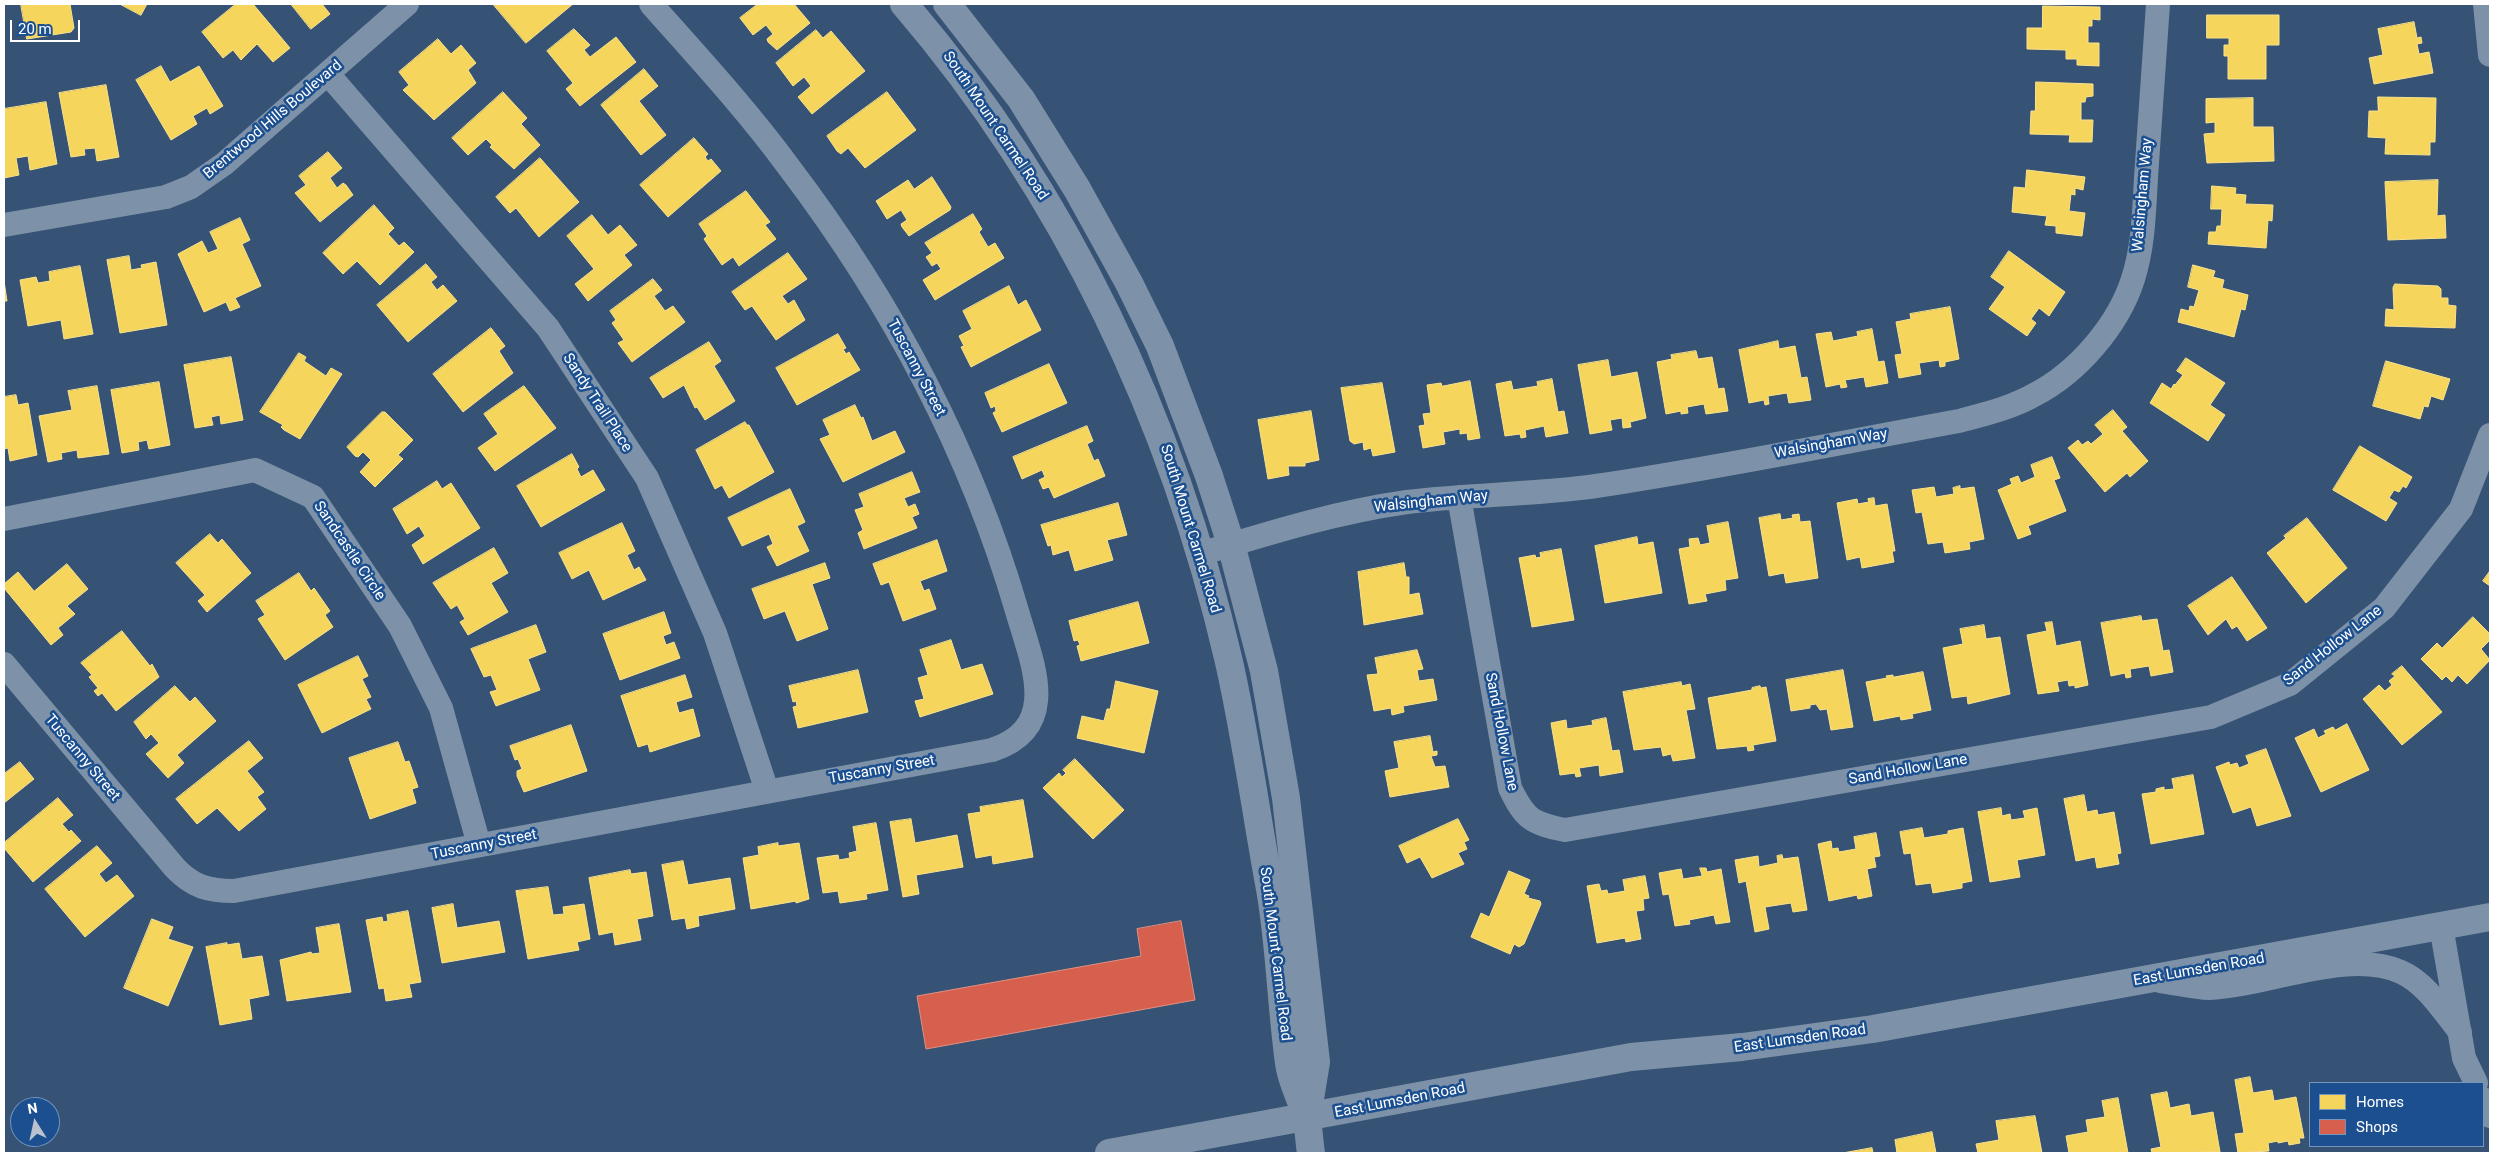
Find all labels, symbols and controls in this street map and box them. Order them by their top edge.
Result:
scale bar [12,10,82,42]
text: 20 m [18,20,52,38]
street label: South Mount Carmel Road [939,48,1051,204]
street label: Brentwood Hills Boulevard [200,57,346,183]
street label: Walsingham Way [2129,137,2157,253]
street label: Tuscanny Street [883,316,949,420]
street label: Sandy Trail Place [558,350,636,456]
street label: Walsingham Way [1773,425,1889,463]
street label: South Mount Carmel Road [1156,443,1224,615]
street label: Walsingham Way [1373,487,1489,517]
street label: Sandcastle Circle [309,498,389,604]
street label: Sand Hollow Lane [2280,602,2386,690]
street label: Sand Hollow Lane [1481,671,1521,793]
street label: Tuscanny Street [41,711,123,805]
street label: Sand Hollow Lane [1847,751,1969,789]
street label: Tuscanny Street [828,752,936,788]
street label: Tuscanny Street [430,826,538,864]
street label: South Mount Carmel Road [1255,866,1295,1042]
street label: East Lumsden Road [2132,950,2266,990]
street label: East Lumsden Road [1733,1021,1867,1057]
street label: East Lumsden Road [1333,1079,1467,1123]
legend [2309,1082,2484,1147]
text: Homes [2356,1093,2404,1111]
north arrow [10,1097,60,1147]
text: N [26,1099,39,1117]
text: Shops [2356,1118,2398,1136]

